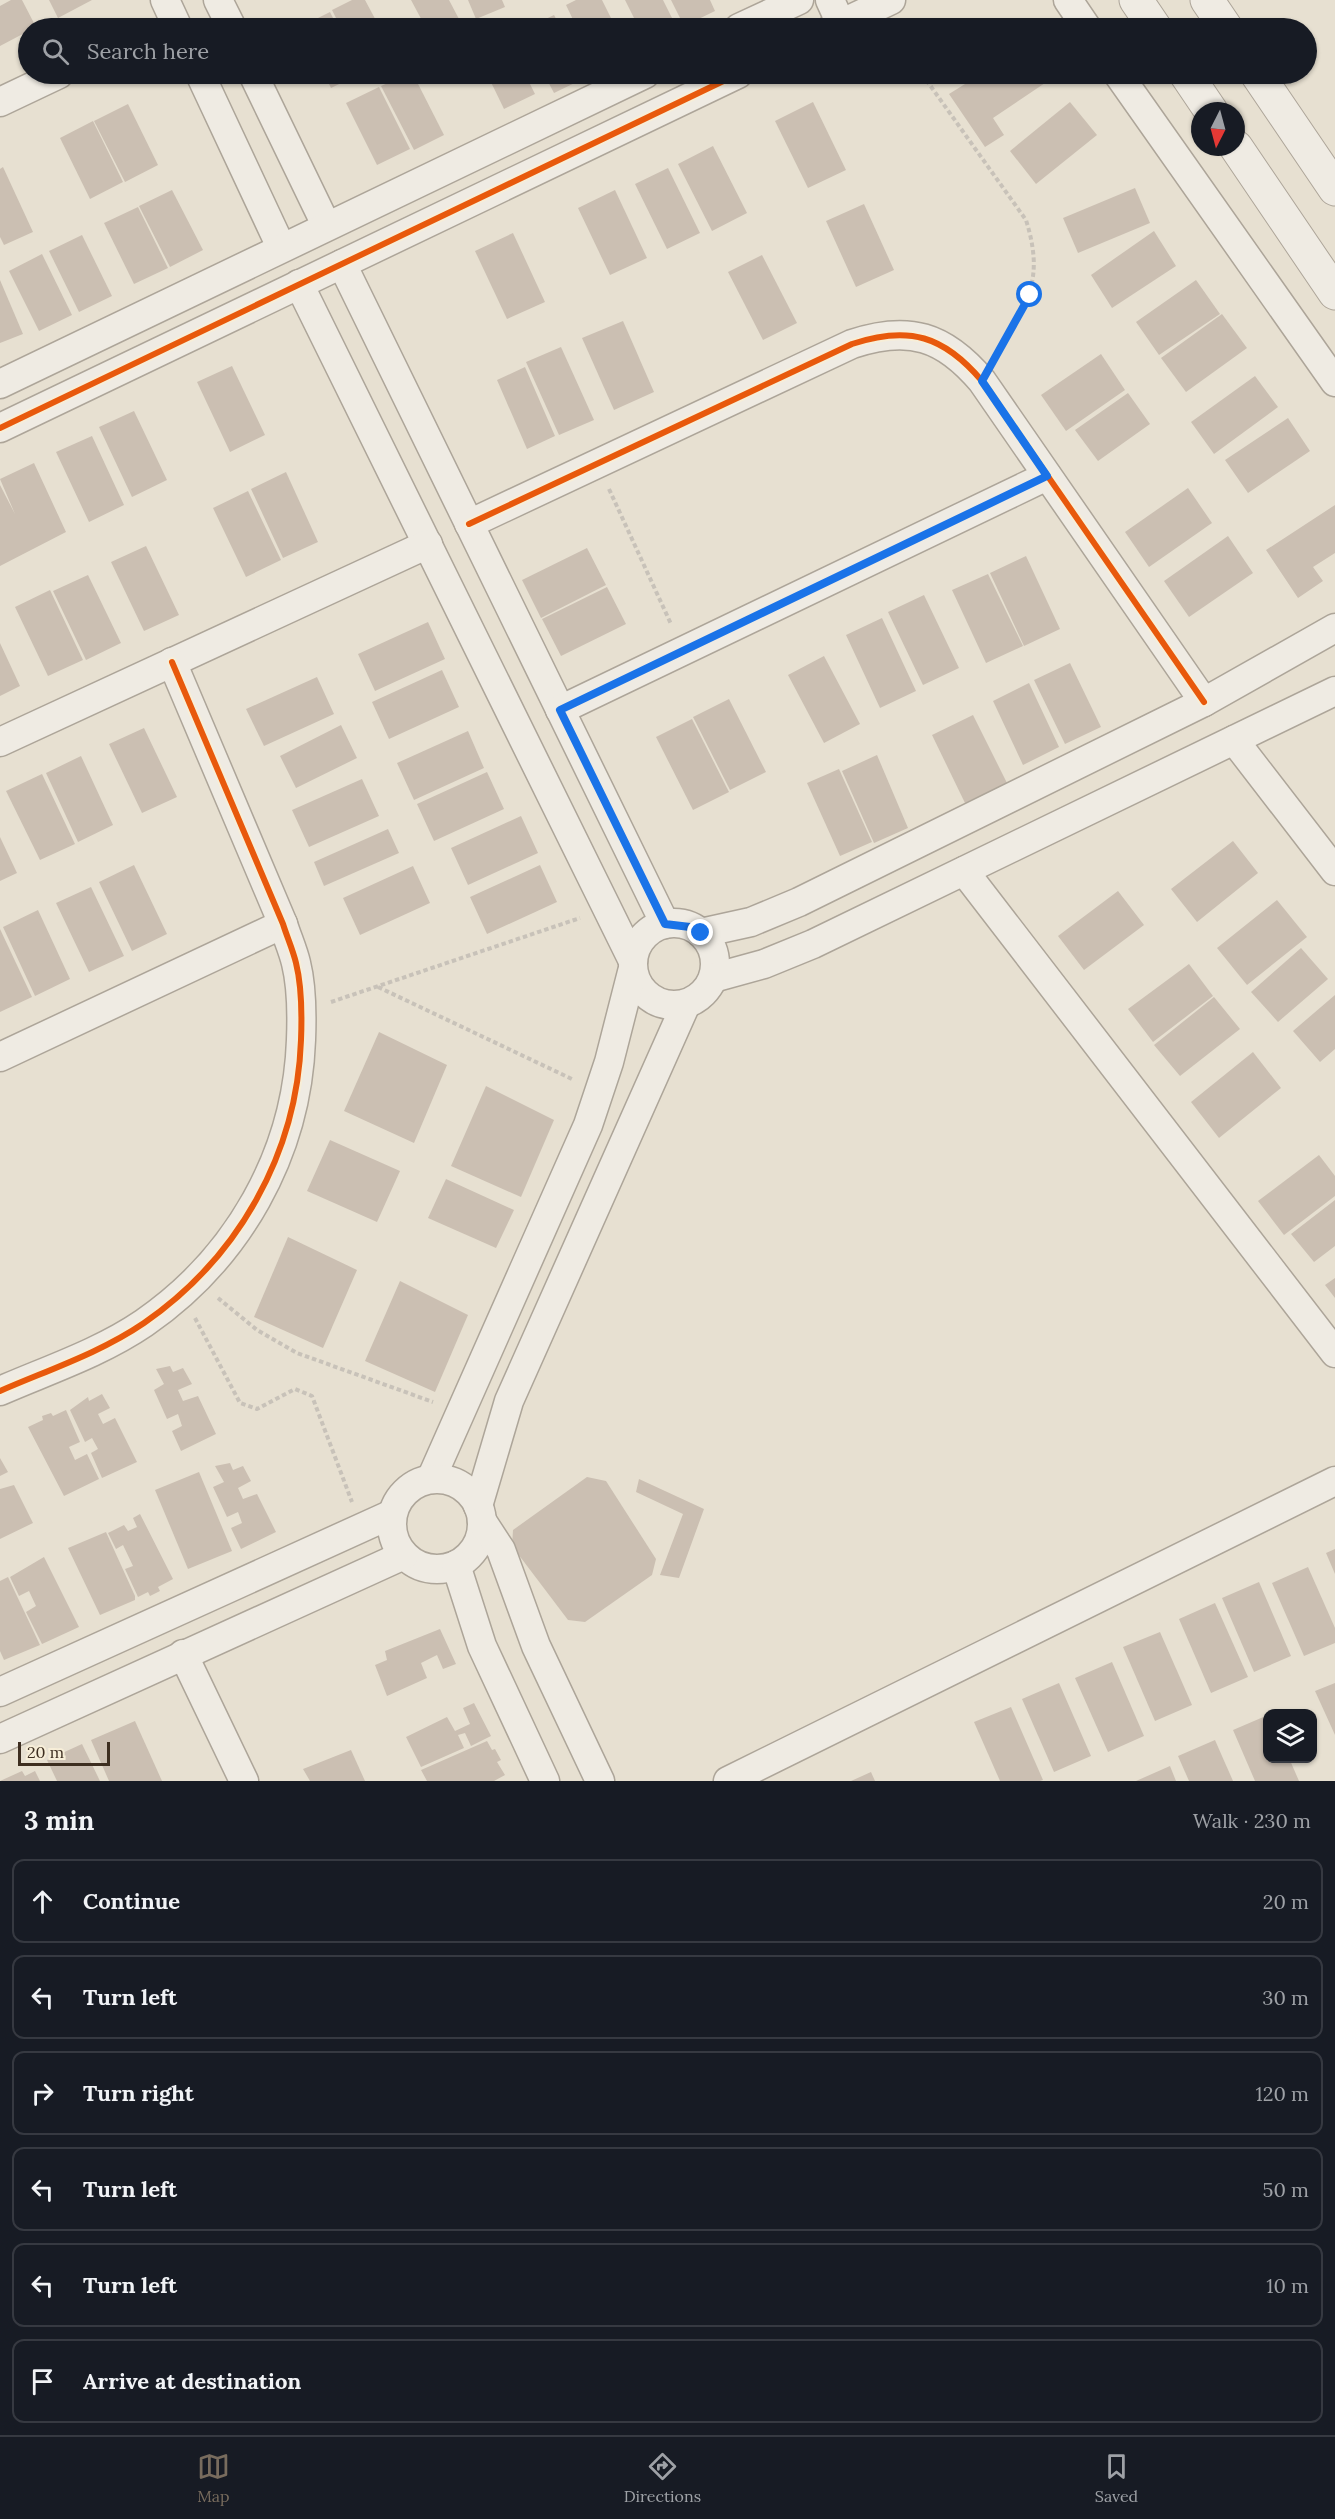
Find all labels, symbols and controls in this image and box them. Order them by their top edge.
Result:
search box [18,18,1317,84]
icon: search [39,35,72,68]
text: Search here [87,37,209,65]
north arrow [1191,102,1245,156]
route start [1016,281,1042,307]
route end [687,919,713,945]
map controls [1263,1709,1317,1763]
button: layers [1263,1709,1317,1763]
scale bar [18,1739,110,1766]
text: 20 m [27,1742,64,1762]
text: 3 min [24,1804,94,1837]
text: Walk · 230 m [1193,1808,1311,1833]
icon: ahead [26,1885,59,1918]
text: Continue [83,1887,180,1915]
text: 20 m [1263,1889,1309,1914]
icon: left [26,1981,59,2014]
text: Turn left [83,1983,177,2011]
text: 30 m [1262,1985,1309,2010]
icon: right [26,2077,59,2110]
text: Turn right [83,2079,194,2107]
text: 120 m [1255,2081,1309,2106]
icon: left [26,2173,59,2206]
text: Turn left [83,2175,177,2203]
text: 50 m [1263,2177,1309,2202]
icon: left [26,2269,59,2302]
text: Turn left [83,2271,177,2299]
text: 10 m [1266,2273,1309,2298]
icon: arrive [26,2365,59,2398]
text: Arrive at destination [83,2367,301,2395]
tab: Map [197,2450,230,2506]
tab: Directions [624,2450,701,2506]
tab: Saved [1095,2450,1138,2506]

